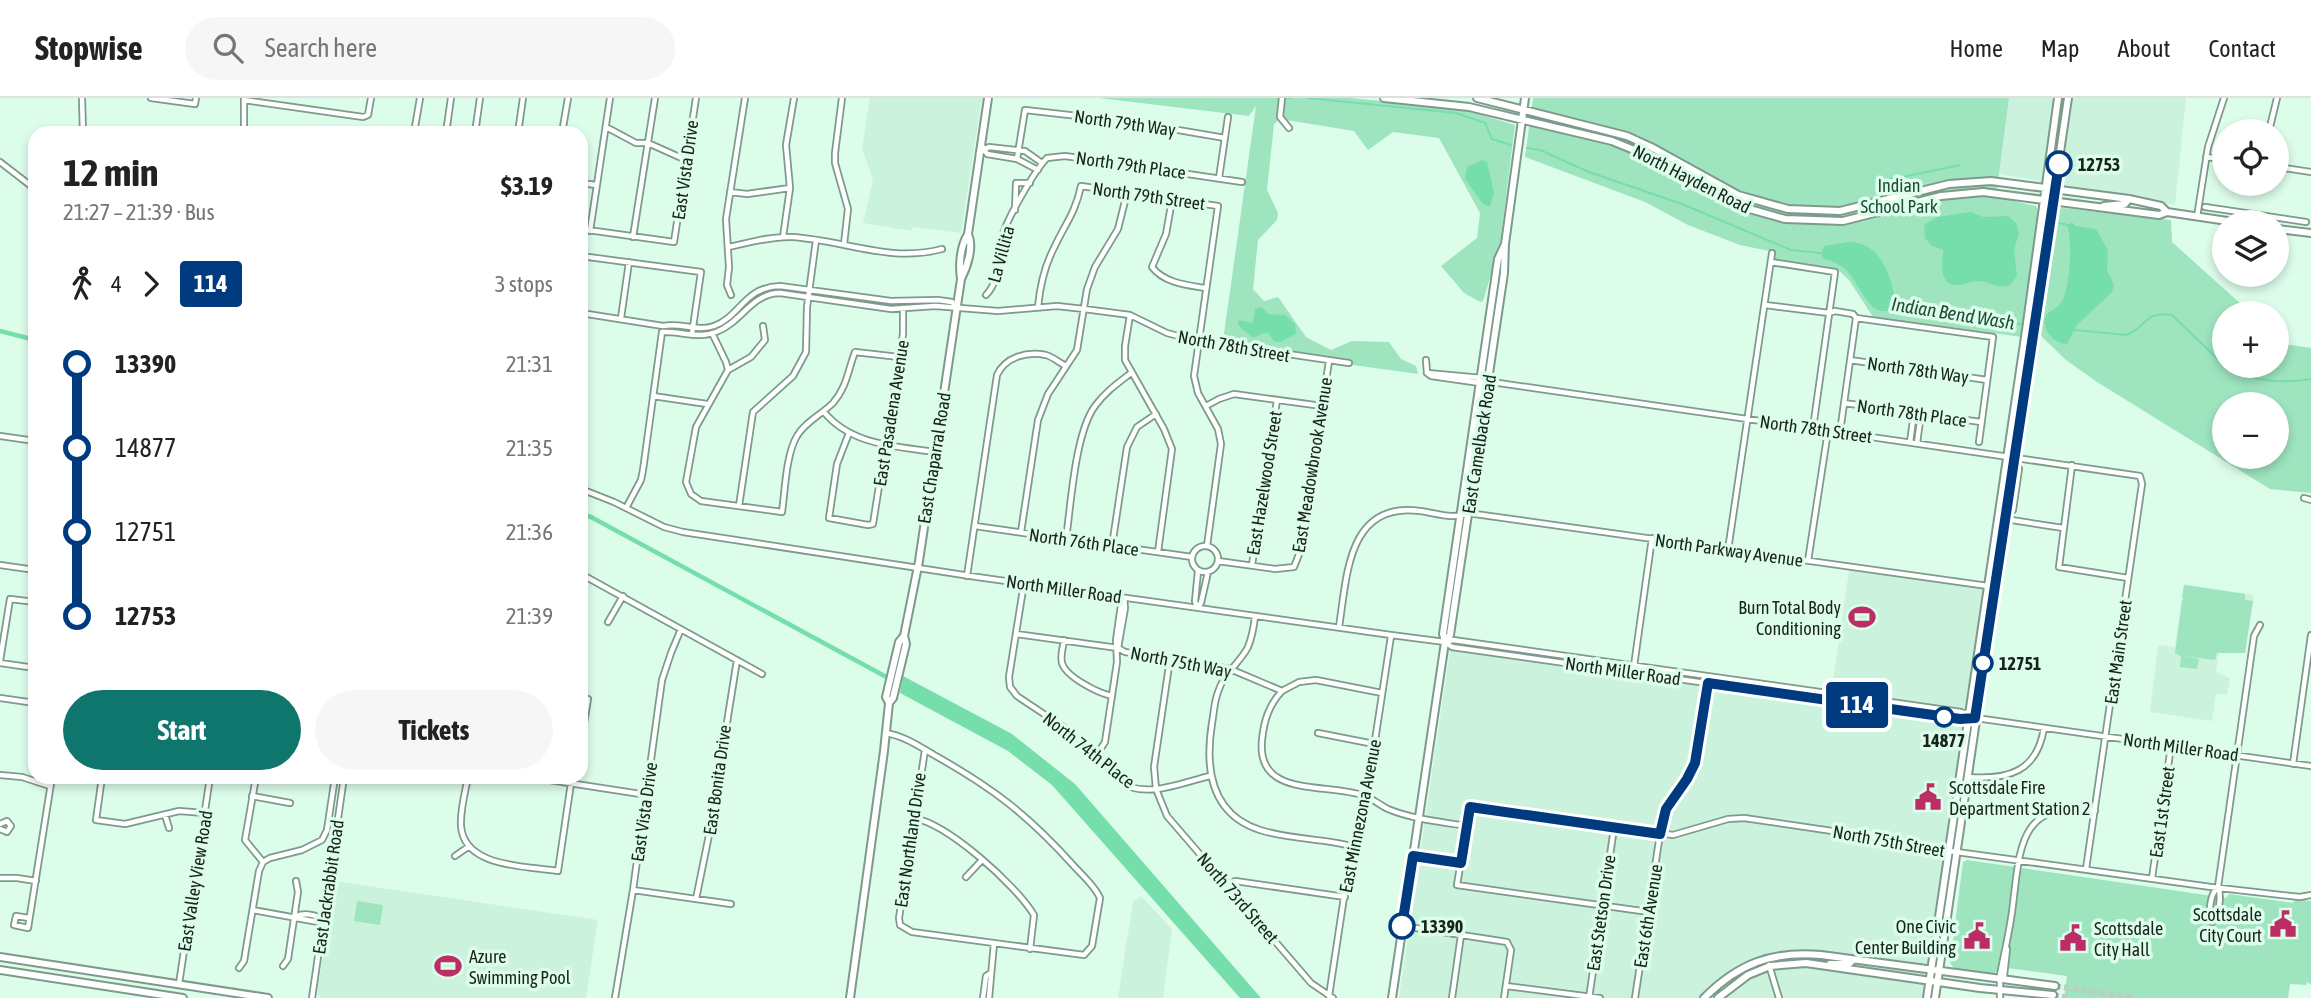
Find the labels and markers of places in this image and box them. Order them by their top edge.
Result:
marker: 12753 [2046,151,2072,177]
place label: 12753 [2078,154,2120,175]
place label: Burn Total Body Conditioning [1738,597,1841,639]
sports icon: Burn Total Body Conditioning [1847,602,1877,632]
marker: 12751 [1973,653,1993,673]
place label: 12751 [1999,653,2041,674]
marker: 14877 [1934,707,1954,727]
place label: 14877 [1923,730,1965,751]
place label: Scottsdale Fire Department Station 2 [1949,777,2091,819]
public building icon: Scottsdale Fire Department Station 2 [1913,782,1943,812]
place label: Scottsdale City Court [2193,904,2262,946]
public building icon: Scottsdale City Court [2268,909,2298,939]
marker: 13390 [1389,913,1415,939]
place label: 13390 [1421,916,1463,937]
place label: One Civic Center Building [1855,916,1956,958]
place label: Scottsdale City Hall [2094,918,2163,960]
public building icon: One Civic Center Building [1962,921,1992,951]
public building icon: Scottsdale City Hall [2058,923,2088,953]
place label: Azure Swimming Pool [469,946,571,988]
sports icon: Azure Swimming Pool [433,951,463,981]

